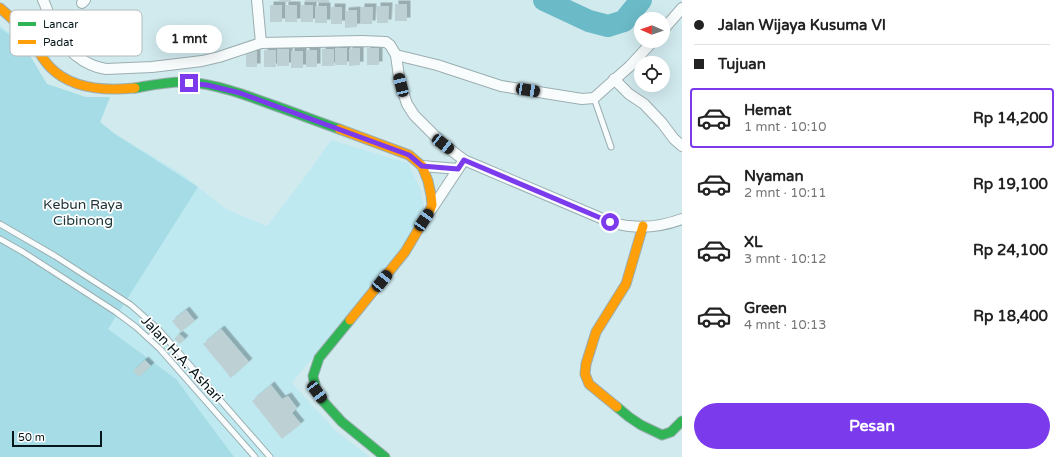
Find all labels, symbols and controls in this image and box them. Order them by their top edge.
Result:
legend [10,10,142,56]
north arrow [634,12,670,48]
map controls [634,12,670,92]
text: Jalan Wijaya Kusuma VI [718,16,886,34]
text: Lancar [43,18,79,31]
callout: 1 mnt [156,25,222,53]
text: 1 mnt [171,31,207,47]
text: Padat [43,36,73,49]
text: Tujuan [718,55,766,73]
button: locate [634,56,670,92]
car [392,72,410,98]
route end [180,74,198,92]
car [515,82,541,98]
icon: car [696,100,732,136]
text: Hemat [744,101,791,119]
text: Rp 14,200 [973,109,1048,127]
text: 1 mnt · 10:10 [744,119,826,135]
car [430,132,456,156]
icon: car [696,166,732,202]
text: Nyaman [744,167,804,185]
text: Rp 19,100 [973,175,1048,193]
text: 2 mnt · 10:11 [744,185,826,201]
park label: Kebun Raya Cibinong [43,196,123,229]
car [412,207,436,233]
route start [601,213,619,231]
icon: car [696,232,732,268]
text: XL [744,233,763,251]
text: Rp 24,100 [973,241,1048,259]
text: 3 mnt · 10:12 [744,251,826,267]
car [370,268,394,294]
icon: car [696,298,732,334]
text: Green [744,299,787,317]
text: Rp 18,400 [973,307,1048,325]
street label: Jalan H.A. Ashari [138,312,226,406]
text: 4 mnt · 10:13 [744,317,826,333]
car [305,379,329,405]
button: Pesan [694,403,1050,449]
scale bar [12,429,102,448]
text: 50 m [18,431,45,444]

